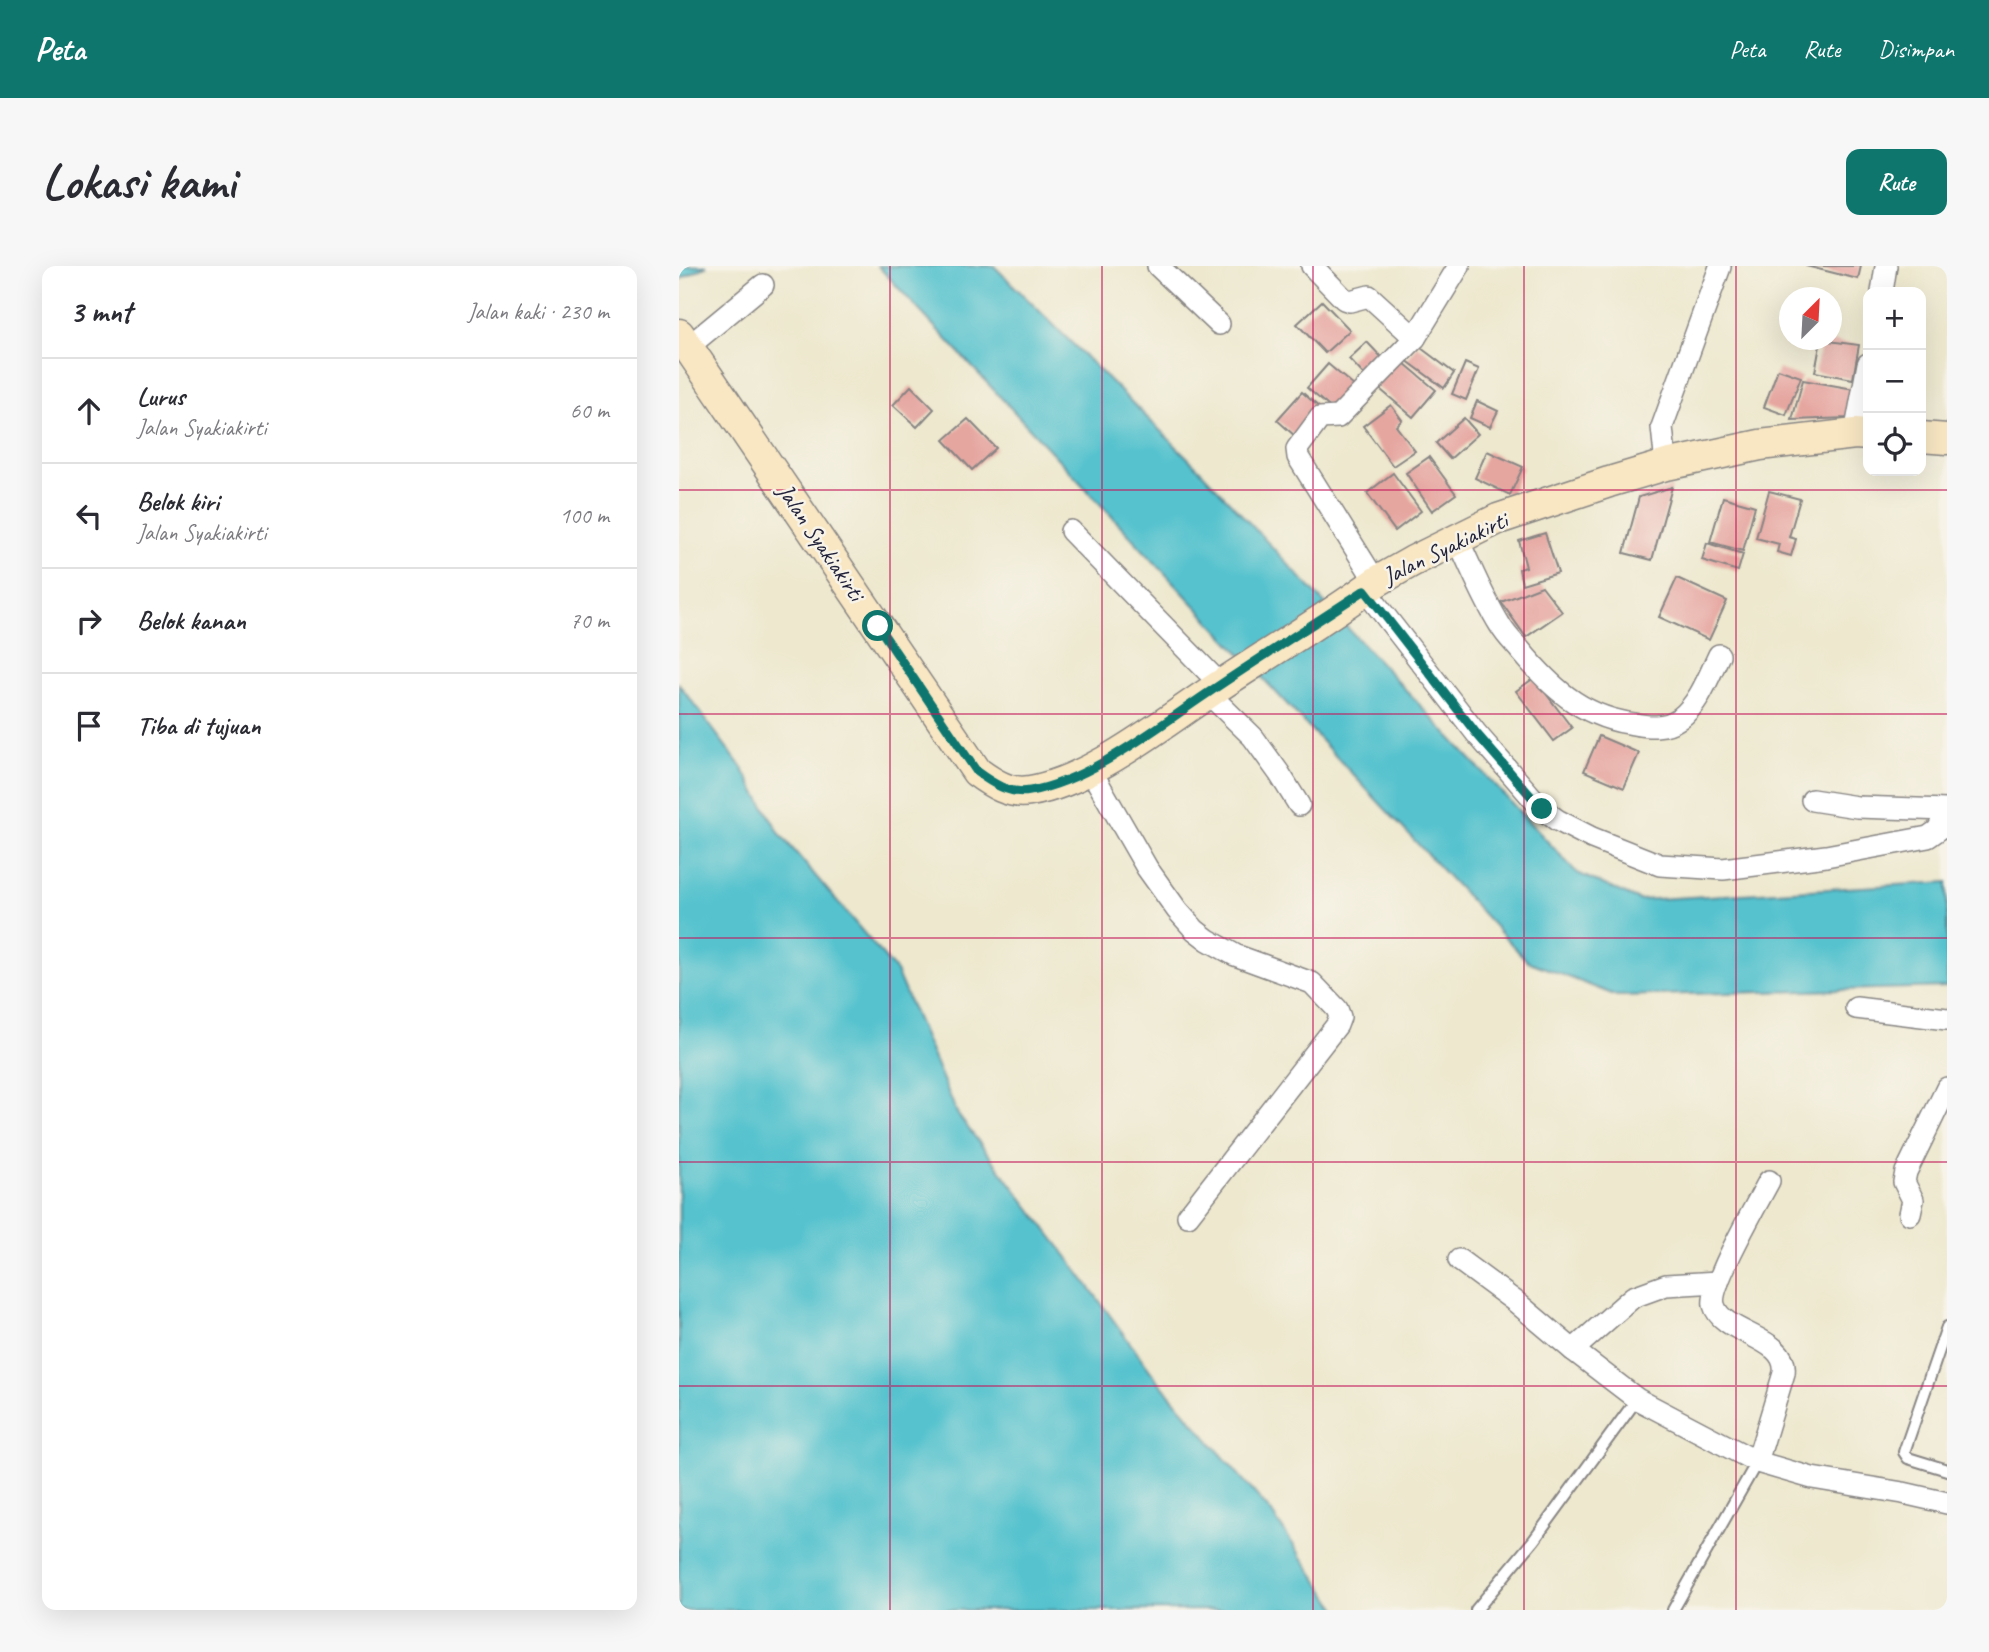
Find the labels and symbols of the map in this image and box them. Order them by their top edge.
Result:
north arrow [1779,287,1842,350]
street label: Jalan Syakiakirti [770,477,873,608]
street label: Jalan Syakiakirti [1377,504,1515,592]
route start [862,610,893,641]
route end [1526,793,1557,824]

